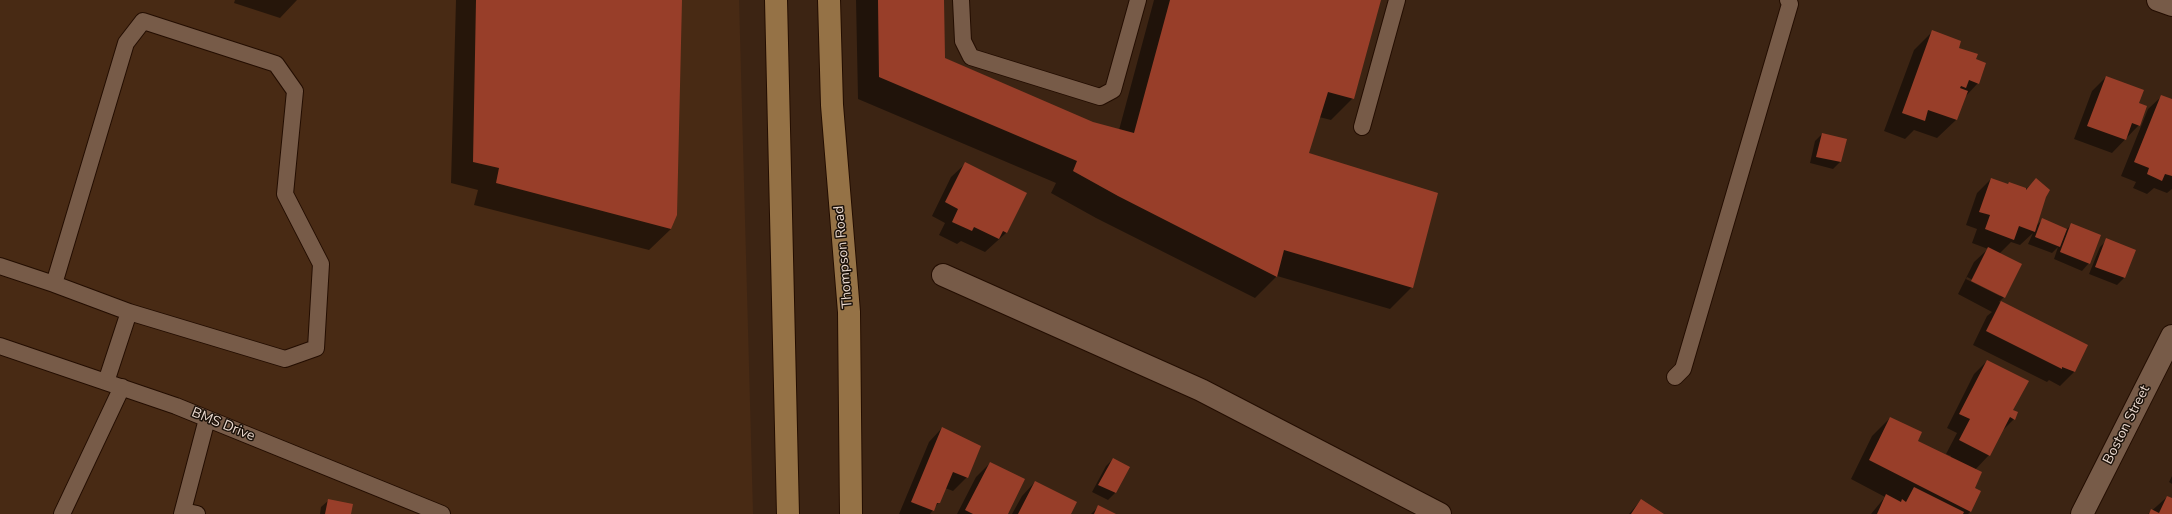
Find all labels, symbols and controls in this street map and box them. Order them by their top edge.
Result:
street label: Thompson Road [831,205,857,309]
street label: Boston Street [2100,383,2154,467]
street label: BMS Drive [189,405,257,445]

